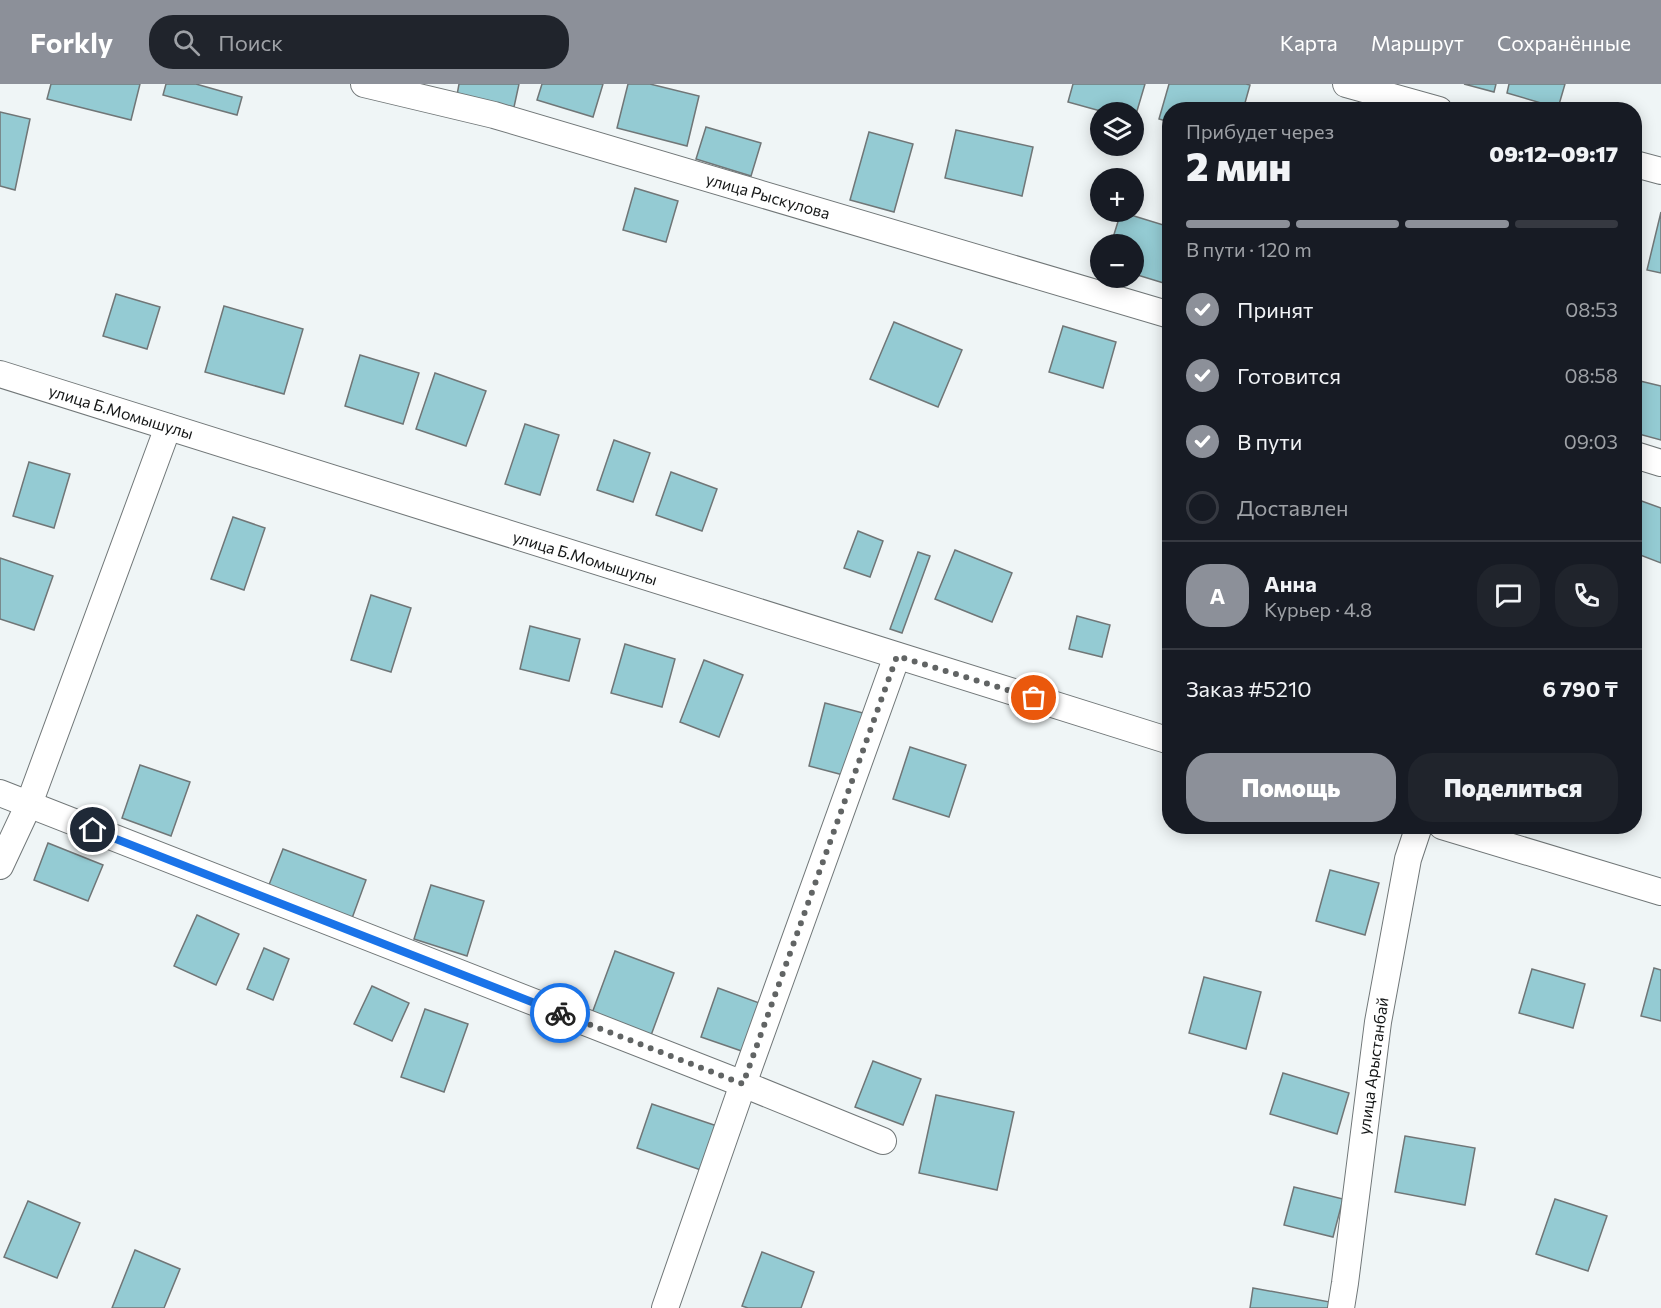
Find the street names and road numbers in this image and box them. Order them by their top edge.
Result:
street label: улица Рыскулова [704,169,832,222]
street label: улица Б.Момышулы [47,380,196,443]
street label: улица Б.Момышулы [511,526,660,589]
street label: улица Арыстанбай [1353,996,1392,1136]

